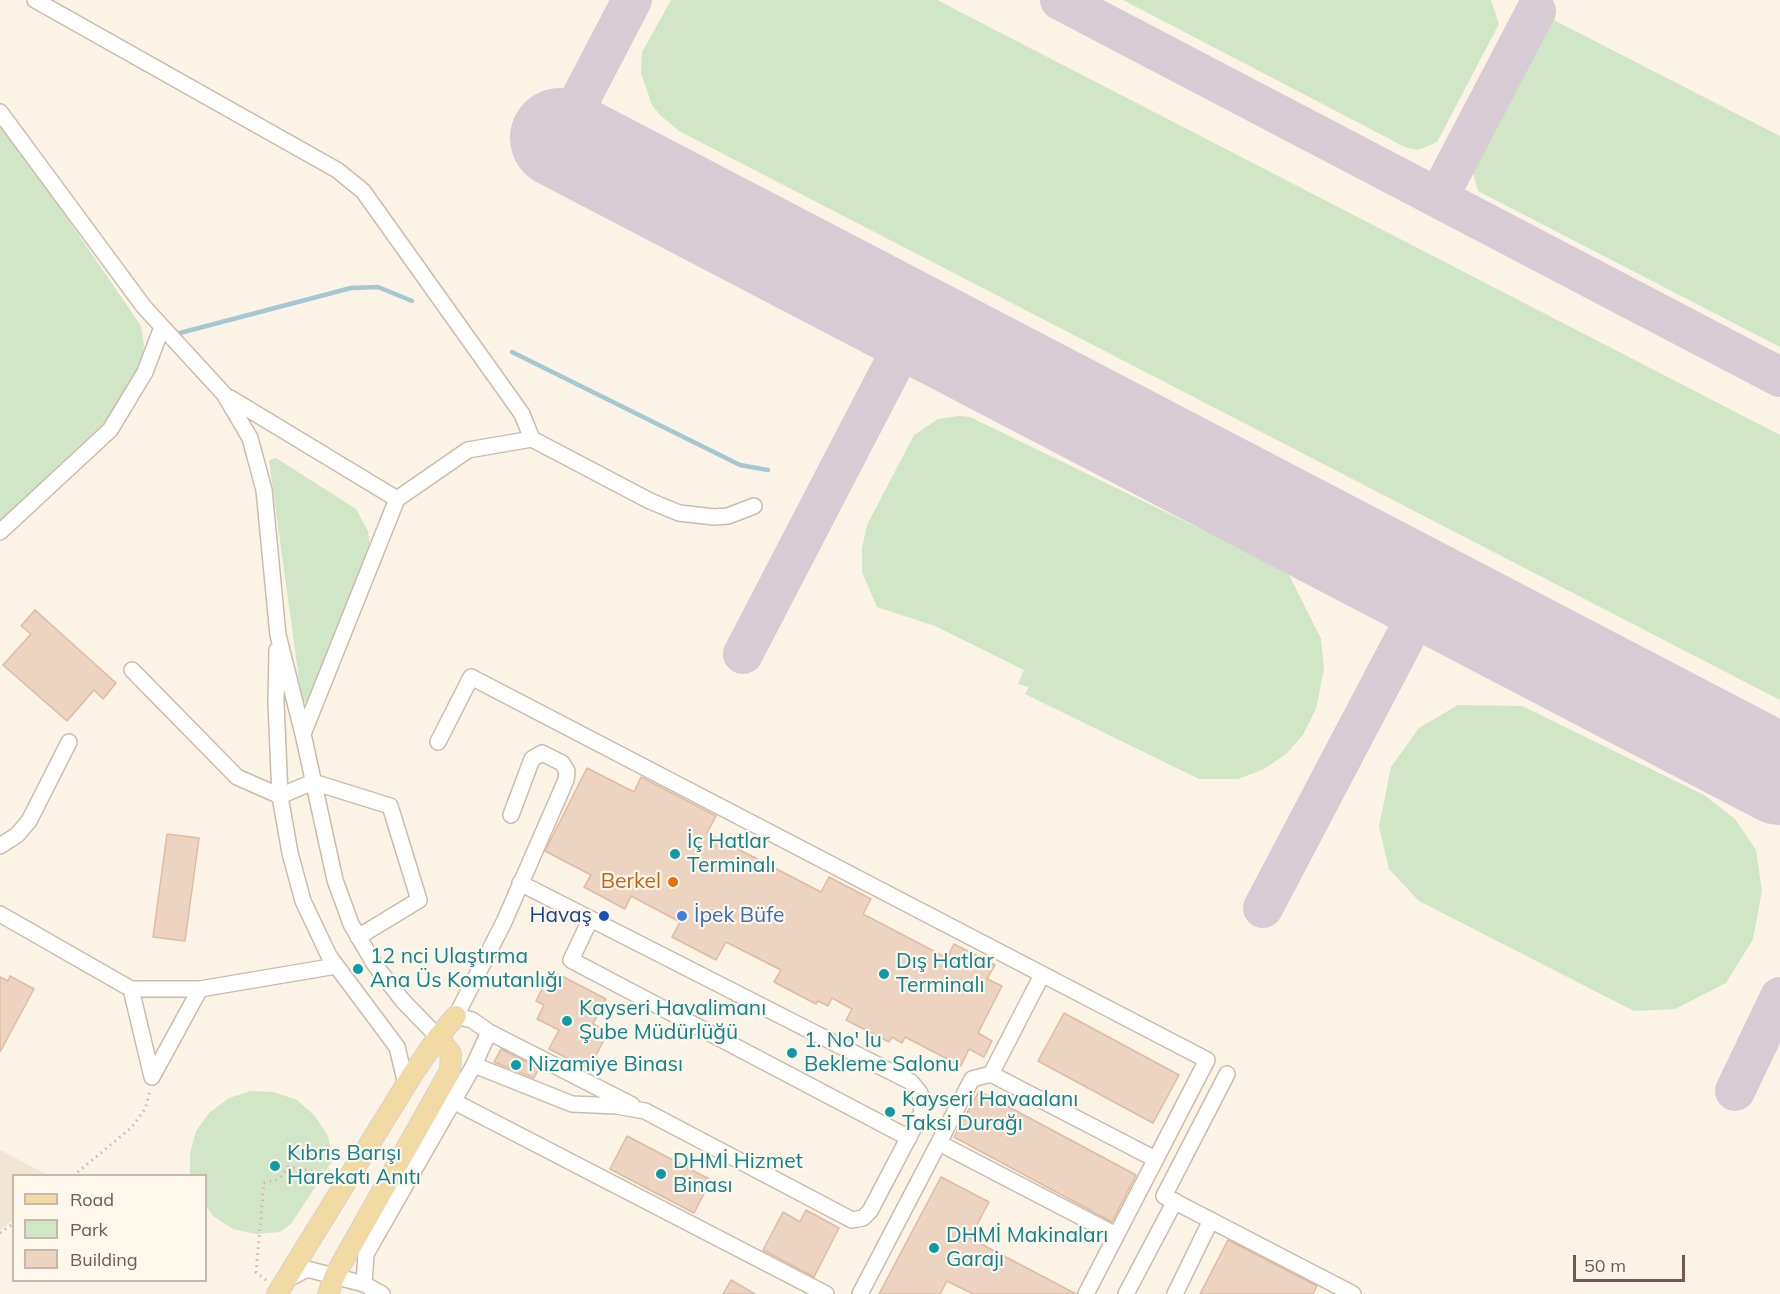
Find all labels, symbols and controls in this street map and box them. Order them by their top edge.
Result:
place label: İç Hatlar Terminalı [687,829,775,879]
marker: İç Hatlar Terminalı [668,847,682,861]
place label: Berkel [601,869,661,895]
marker: Berkel [666,875,680,889]
place label: Havaş [529,903,592,929]
place label: İpek Büfe [694,903,784,929]
marker: Havaş [597,909,611,923]
marker: İpek Büfe [675,909,689,923]
place label: 12 nci Ulaştırma Ana Üs Komutanlığı [370,944,563,994]
place label: Dış Hatlar Terminalı [896,949,994,999]
marker: 12 nci Ulaştırma Ana Üs Komutanlığı [351,962,365,976]
marker: Dış Hatlar Terminalı [877,967,891,981]
place label: Kayseri Havalimanı Şube Müdürlüğü [579,996,766,1046]
marker: Kayseri Havalimanı Şube Müdürlüğü [560,1014,574,1028]
place label: 1. No' lu Bekleme Salonu [804,1028,959,1078]
marker: 1. No' lu Bekleme Salonu [785,1046,799,1060]
place label: Nizamiye Binası [528,1052,683,1078]
marker: Nizamiye Binası [509,1058,523,1072]
place label: Kayseri Havaalanı Taksi Durağı [902,1087,1078,1137]
marker: Kayseri Havaalanı Taksi Durağı [883,1105,897,1119]
place label: Kıbrıs Barışı Harekatı Anıtı [287,1141,421,1191]
place label: DHMİ Hizmet Binası [673,1149,803,1199]
marker: Kıbrıs Barışı Harekatı Anıtı [268,1159,282,1173]
marker: DHMİ Hizmet Binası [654,1167,668,1181]
legend [12,1174,207,1282]
text: Road [70,1188,114,1211]
text: Park [70,1218,108,1241]
place label: DHMİ Makinaları Garajı [946,1223,1108,1273]
marker: DHMİ Makinaları Garajı [927,1241,941,1255]
scale bar [1576,1243,1688,1281]
text: Building [70,1248,138,1271]
text: 50 m [1584,1254,1626,1277]

